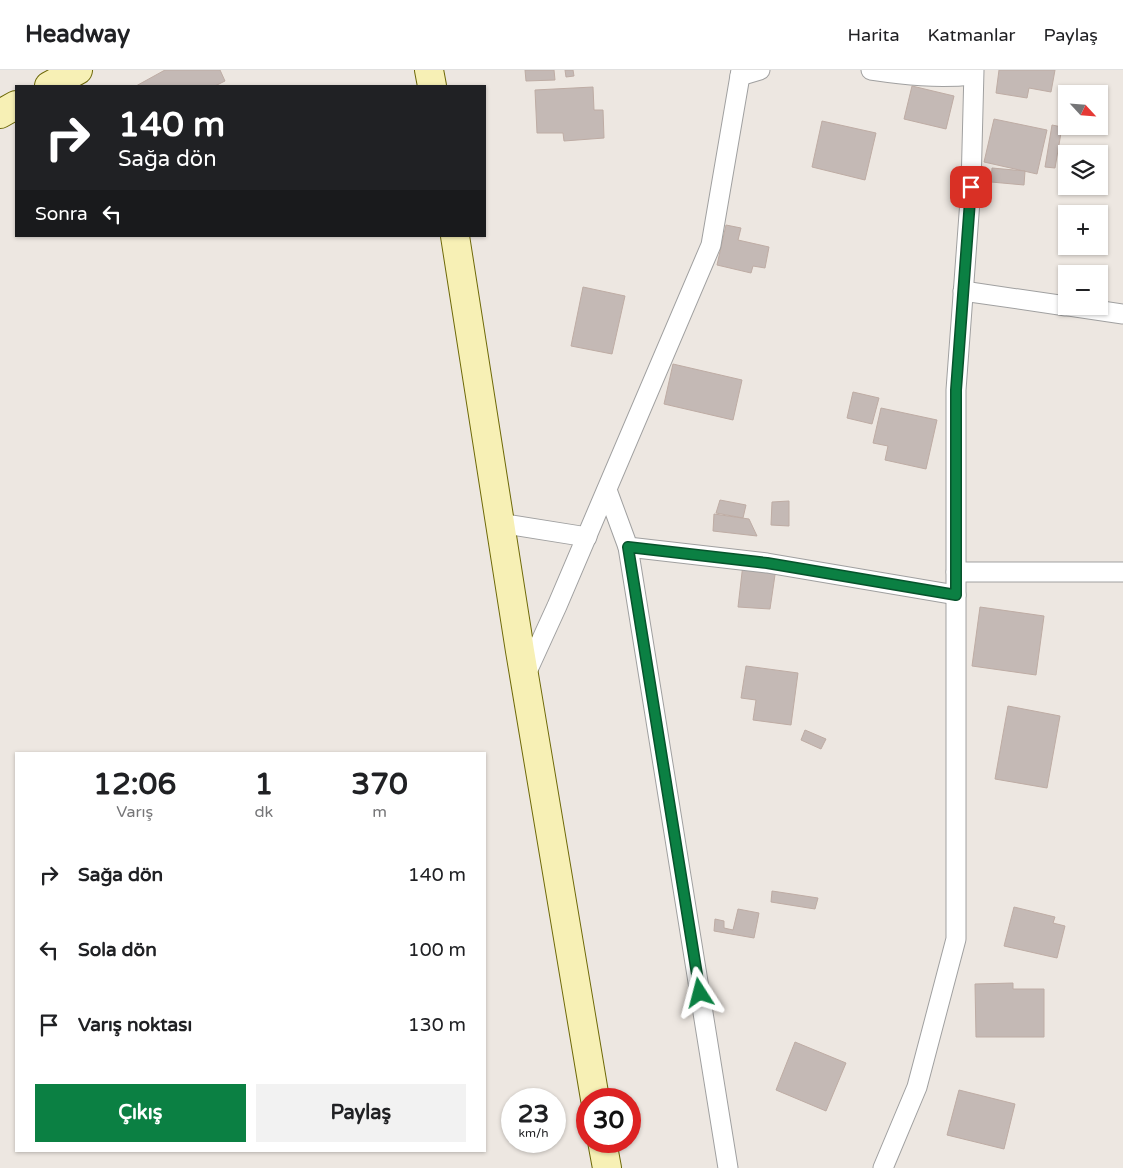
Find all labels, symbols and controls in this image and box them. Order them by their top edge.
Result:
text: Headway [25,20,130,49]
text: Harita [847,24,900,46]
text: Katmanlar [928,24,1016,46]
text: Paylaş [1044,24,1098,46]
north arrow [1058,85,1108,135]
map controls [1058,85,1108,315]
text: 140 m [118,104,225,146]
icon: right [35,105,100,170]
button: layers [1058,145,1108,195]
text: Sağa dön [118,146,217,172]
pin [950,166,992,208]
icon: arrive [957,173,985,201]
icon: left [98,200,126,228]
text: Sonra [35,203,88,225]
button: + [1058,205,1108,255]
button: − [1058,265,1108,315]
text: 12:06 [93,766,176,803]
text: 1 [254,766,273,803]
text: 370 [351,766,408,803]
text: Varış [116,802,153,822]
text: dk [254,802,273,822]
text: m [372,802,387,822]
icon: right [35,861,63,889]
text: Sağa dön [78,864,163,886]
text: 140 m [408,864,466,886]
icon: left [35,936,63,964]
text: Sola dön [78,939,157,961]
text: 100 m [408,939,466,961]
position arrow [673,966,725,1018]
icon: arrive [35,1011,63,1039]
text: Varış noktası [78,1014,192,1036]
text: 130 m [408,1014,466,1036]
button: Çıkış [35,1084,246,1142]
button: Paylaş [256,1084,466,1142]
speed limit sign: 30 [576,1088,641,1153]
text: 23 [518,1099,549,1129]
text: km/h [518,1126,549,1140]

